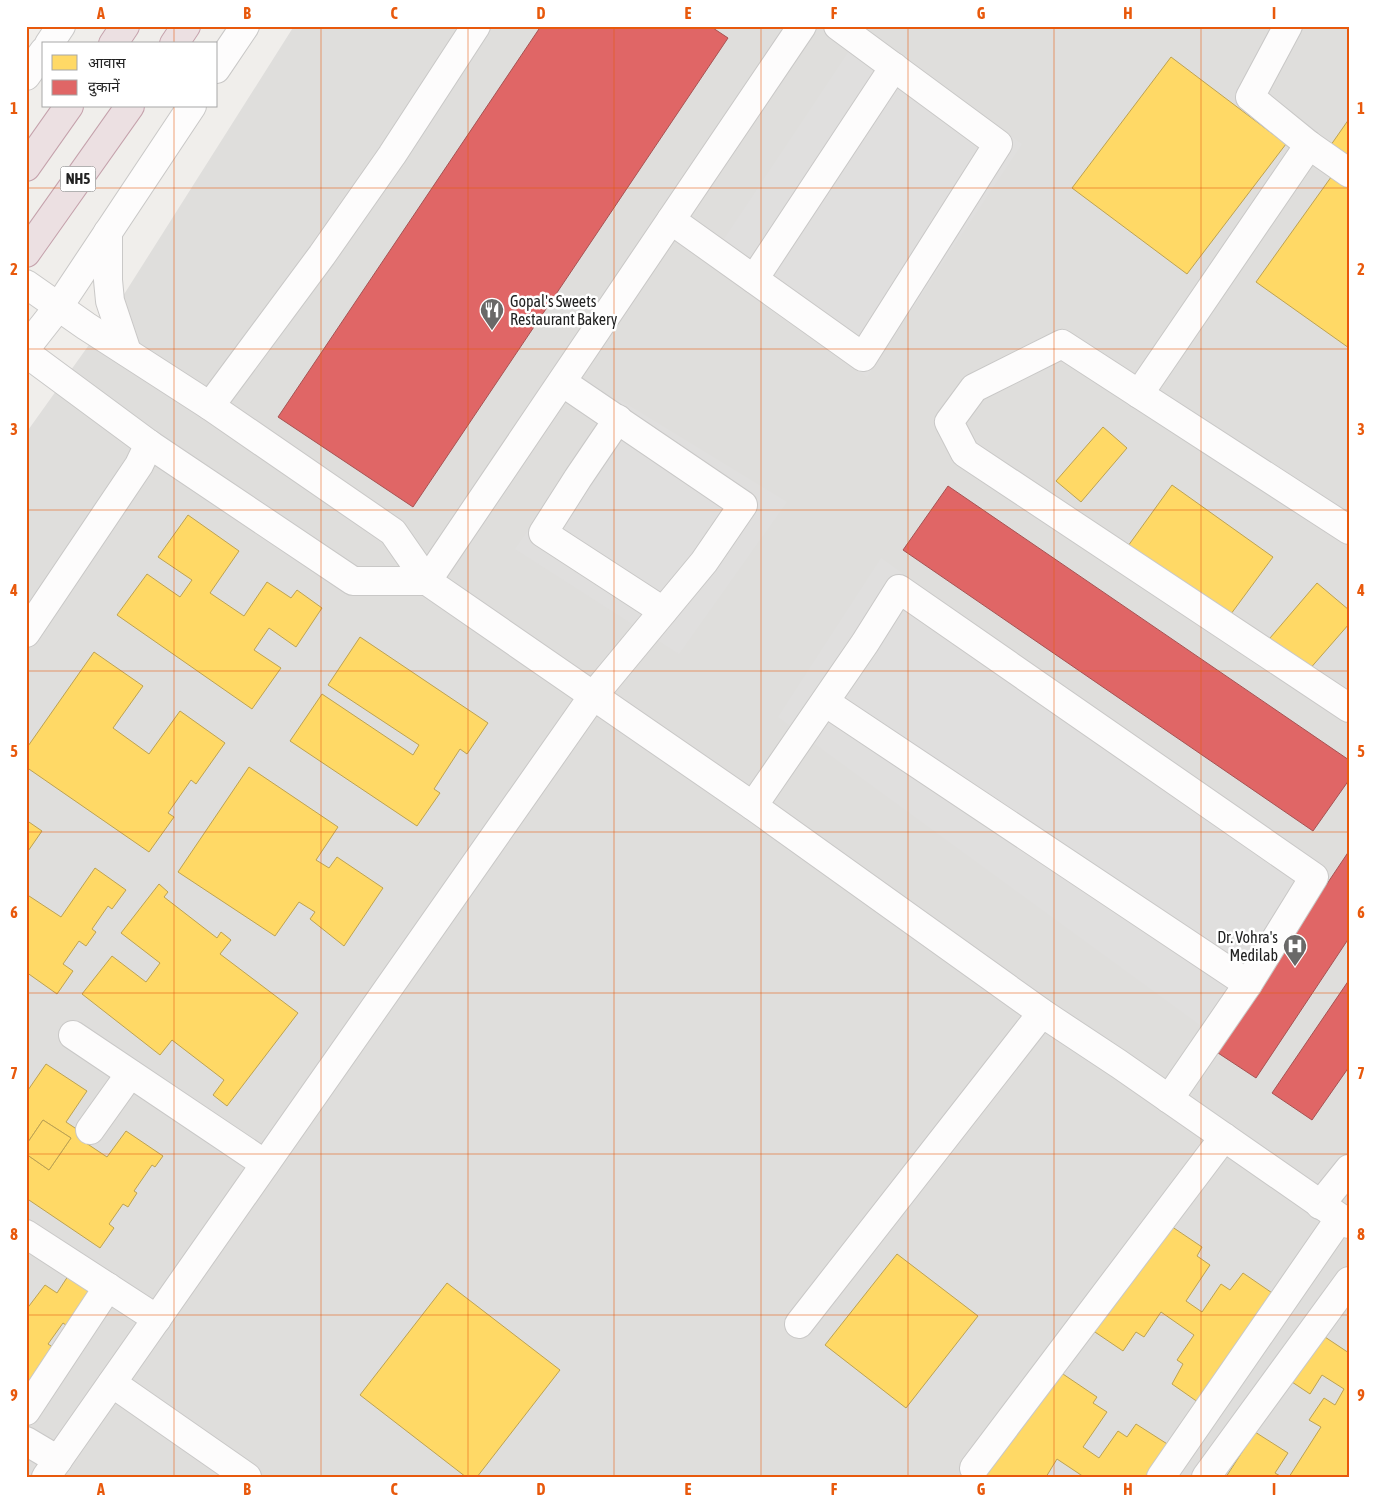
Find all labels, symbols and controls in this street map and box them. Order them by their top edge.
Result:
text: A [96,4,105,22]
text: B [243,4,251,22]
text: C [390,4,398,22]
text: D [537,4,546,22]
text: E [685,4,692,22]
text: F [831,4,838,22]
text: G [977,4,986,22]
text: H [1123,4,1133,22]
text: I [1272,4,1276,22]
legend [42,42,218,108]
text: आवास [88,54,127,71]
text: दुकानें [88,78,120,97]
text: 1 [10,99,18,117]
text: 1 [1357,99,1365,117]
road number: NH5 [60,166,96,192]
text: 2 [10,260,18,278]
text: 2 [1357,260,1365,278]
place label: Gopal's Sweets Restaurant Bakery [510,292,618,329]
restaurant icon: Gopal's Sweets Restaurant Bakery [479,297,505,331]
text: 3 [10,420,18,438]
text: 3 [1357,420,1365,438]
text: 4 [9,581,18,599]
text: 4 [1356,581,1365,599]
text: 5 [10,742,18,760]
text: 5 [1357,742,1365,760]
text: 6 [10,903,18,921]
text: 6 [1357,903,1365,921]
place label: Dr. Vohra's Medilab [1217,928,1278,964]
hospital icon: Dr. Vohra's Medilab [1282,933,1308,967]
text: 7 [10,1064,18,1082]
text: 7 [1357,1064,1365,1082]
text: 8 [10,1225,18,1243]
text: 8 [1357,1225,1365,1243]
text: 9 [10,1386,18,1404]
text: 9 [1357,1386,1365,1404]
text: A [96,1480,105,1498]
text: B [243,1480,251,1498]
text: C [390,1480,398,1498]
text: D [537,1480,546,1498]
text: E [685,1480,692,1498]
text: F [831,1480,838,1498]
text: G [977,1480,986,1498]
text: H [1123,1480,1133,1498]
text: I [1272,1480,1276,1498]

